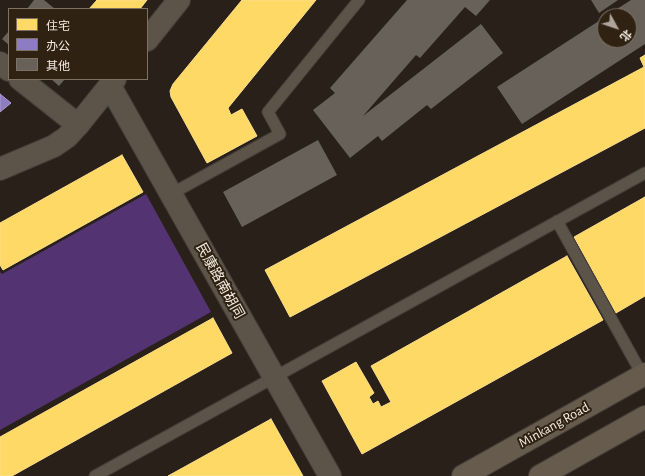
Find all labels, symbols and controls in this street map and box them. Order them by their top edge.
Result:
legend [8,8,148,80]
north arrow [597,8,637,48]
text: 住宅 [46,20,70,32]
text: 北 [618,28,634,43]
text: 办公 [46,40,70,52]
text: 其他 [46,60,70,72]
street label: 民康路南胡同 [192,240,248,322]
street label: Minkang Road [516,399,592,451]

